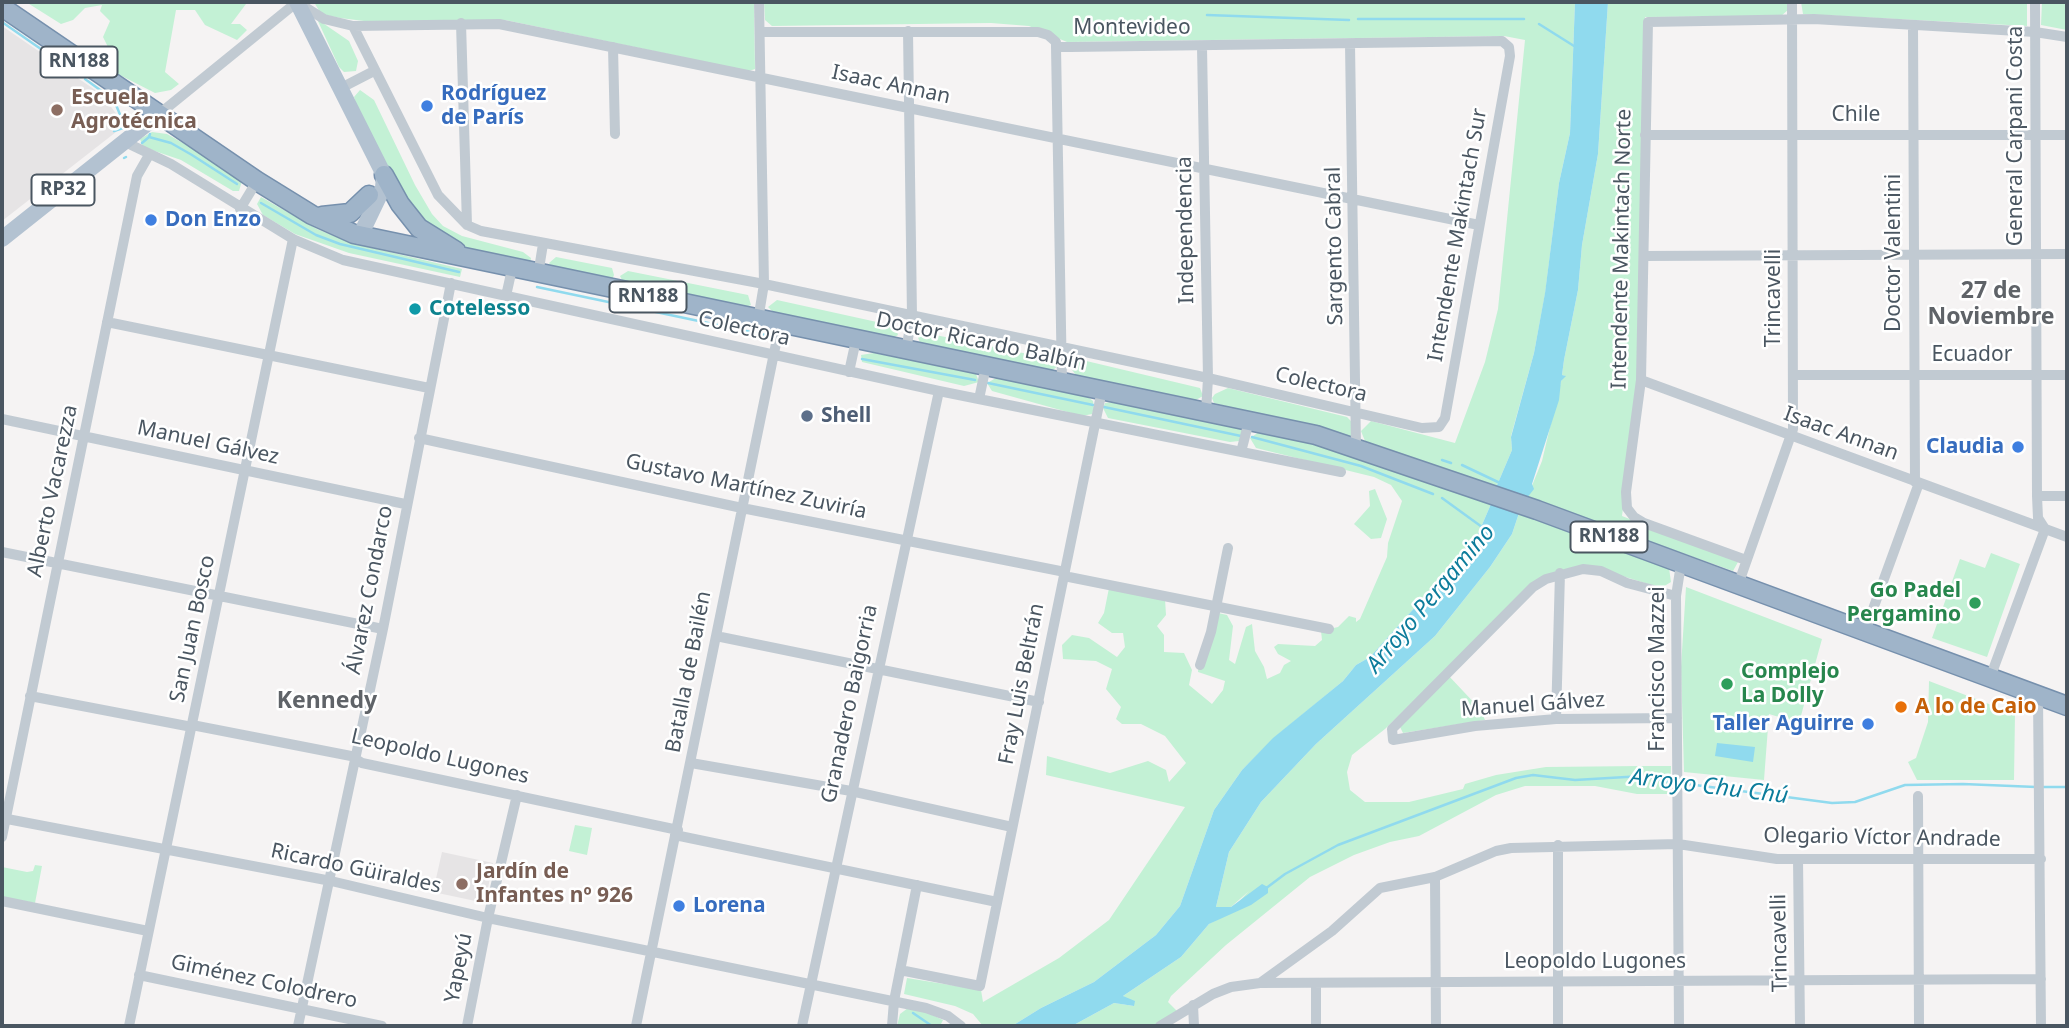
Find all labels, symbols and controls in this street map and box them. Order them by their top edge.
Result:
street label: Montevideo [1073,15,1191,41]
street label: General Carpani Costa [2003,26,2029,246]
road number: RN188 [41,46,118,78]
street label: Isaac Annan [829,60,953,110]
place label: Rodríguez de París [441,81,546,131]
place label: Escuela Agrotécnica [71,85,197,135]
marker: Rodríguez de París [419,98,435,114]
marker: Escuela Agrotécnica [49,102,65,118]
street label: Chile [1832,102,1880,128]
street label: Intendente Makintach Sur [1423,106,1493,364]
street label: Intendente Makintach Norte [1607,109,1637,389]
street label: Independencia [1172,156,1200,304]
street label: Sargento Cabral [1321,166,1349,326]
road number: RP32 [32,174,94,206]
street label: Doctor Valentini [1881,174,1907,332]
place label: Don Enzo [165,207,261,233]
marker: Don Enzo [143,212,159,228]
street label: Trincavelli [1761,249,1787,347]
district label: 27 de Noviembre [1928,277,2054,331]
road number: RN188 [610,282,686,312]
place label: Cotelesso [429,296,530,322]
marker: Cotelesso [407,301,423,317]
street label: Colectora [696,306,792,352]
street label: Doctor Ricardo Balbín [874,307,1088,377]
street label: Ecuador [1932,342,2012,368]
street label: Colectora [1273,362,1369,408]
street label: Isaac Annan [1780,402,1902,466]
street label: Alberto Vacarezza [22,403,84,579]
place label: Shell [821,403,871,429]
marker: Shell [799,408,815,424]
street label: Manuel Gálvez [135,416,281,470]
place label: Claudia [1926,434,2004,460]
marker: Claudia [2010,439,2026,455]
street label: Gustavo Martínez Zuviría [623,449,869,525]
street label: Álvarez Condarco [341,504,399,676]
water label: Arroyo Pergamino [1361,519,1501,679]
road number: RN188 [1570,522,1648,552]
street label: San Juan Bosco [165,553,221,705]
place label: Go Padel Pergamino [1847,578,1961,628]
street label: Francisco Mazzei [1645,586,1671,752]
street label: Batalla de Bailén [661,589,717,755]
marker: Go Padel Pergamino [1967,595,1983,611]
street label: Fray Luis Beltrán [994,601,1050,767]
street label: Granadero Baigorria [817,602,883,806]
place label: Complejo La Dolly [1741,659,1840,709]
marker: Complejo La Dolly [1719,676,1735,692]
district label: Kennedy [277,687,377,715]
street label: Manuel Gálvez [1460,687,1606,723]
place label: A lo de Caio [1915,694,2037,720]
marker: A lo de Caio [1893,699,1909,715]
place label: Taller Aguirre [1712,711,1854,737]
marker: Taller Aguirre [1860,716,1876,732]
street label: Leopoldo Lugones [348,724,532,790]
water label: Arroyo Chu Chú [1628,764,1790,810]
street label: Olegario Víctor Andrade [1763,823,2001,853]
street label: Ricardo Güiraldes [268,839,444,899]
place label: Jardín de Infantes nº 926 [476,859,633,909]
marker: Jardín de Infantes nº 926 [454,876,470,892]
place label: Lorena [693,893,766,919]
street label: Trincavelli [1767,894,1793,992]
marker: Lorena [671,898,687,914]
street label: Yapeyú [440,931,478,1005]
street label: Leopoldo Lugones [1504,949,1686,975]
street label: Giménez Colodrero [168,950,360,1014]

